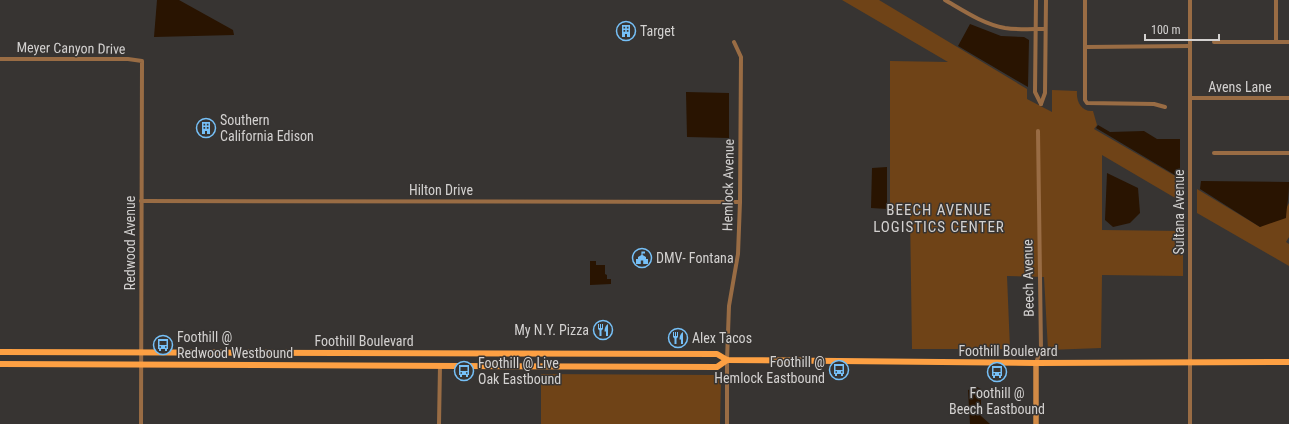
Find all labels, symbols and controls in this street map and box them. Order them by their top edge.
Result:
scale bar [1145,16,1219,42]
building icon: Target [615,20,637,42]
place label: Target [640,23,675,39]
text: 100 m [1151,23,1181,37]
street label: Meyer Canyon Drive [16,39,126,57]
street label: Avens Lane [1208,79,1272,95]
place label: Southern California Edison [220,112,314,144]
building icon: Southern California Edison [195,117,217,139]
street label: Hemlock Avenue [719,138,737,231]
street label: Sultana Avenue [1171,169,1187,255]
street label: Hilton Drive [409,182,473,198]
street label: Redwood Avenue [122,195,138,290]
district label: BEECH AVENUE LOGISTICS CENTER [873,201,1005,236]
street label: Beech Avenue [1019,239,1037,317]
public building icon: DMV- Fontana [631,247,653,269]
place label: DMV- Fontana [656,250,734,266]
restaurant icon: My N.Y. Pizza [592,319,614,341]
place label: My N.Y. Pizza [514,322,589,338]
restaurant icon: Alex Tacos [667,327,689,349]
place label: Foothill @ Redwood Westbound [177,329,293,361]
place label: Alex Tacos [692,330,752,346]
street label: Foothill Boulevard [314,333,414,349]
bus stop icon: Foothill @ Redwood Westbound [152,334,174,356]
street label: Foothill Boulevard [958,343,1058,359]
place label: Foothill @ Hemlock Eastbound [714,354,825,386]
place label: Foothill @ Live Oak Eastbound [478,355,561,387]
bus stop icon: Foothill @ Hemlock Eastbound [828,359,850,381]
bus stop icon: Foothill @ Live Oak Eastbound [453,360,475,382]
bus stop icon: Foothill @ Beech Eastbound [986,361,1008,383]
place label: Foothill @ Beech Eastbound [949,385,1045,417]

